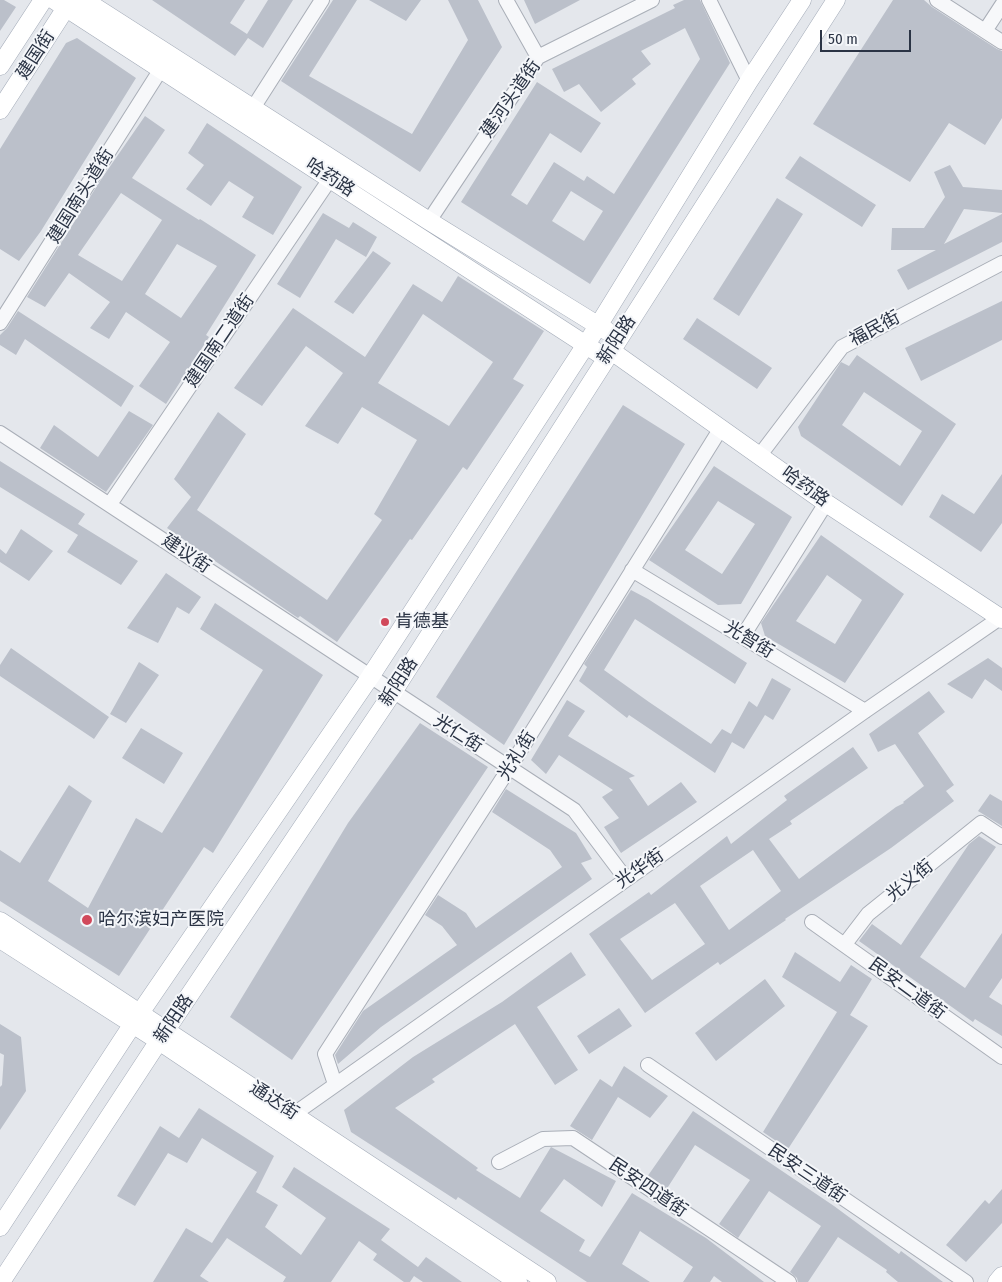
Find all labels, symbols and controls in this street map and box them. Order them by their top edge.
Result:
scale bar [822,20,913,52]
street label: 建国街 [12,26,60,84]
text: 50 m [828,30,858,48]
street label: 建河头道街 [476,56,546,142]
street label: 建国南头道街 [43,144,119,248]
street label: 哈药路 [301,154,359,202]
street label: 建国南二道街 [181,290,259,392]
street label: 福民街 [846,307,904,351]
street label: 新阳路 [593,311,641,369]
street label: 哈药路 [777,462,833,512]
street label: 建议街 [158,530,214,578]
place label: 肯德基 [395,611,449,633]
marker: 肯德基 [379,616,391,628]
street label: 光智街 [720,617,778,663]
street label: 新阳路 [375,653,423,711]
street label: 光仁街 [429,711,487,757]
street label: 光礼街 [494,727,540,785]
street label: 光华街 [612,845,668,893]
street label: 光义街 [882,856,938,906]
place label: 哈尔滨妇产医院 [98,909,224,931]
marker: 哈尔滨妇产医院 [80,913,94,927]
street label: 民安二道街 [864,954,950,1024]
street label: 新阳路 [150,991,198,1047]
street label: 通达街 [245,1077,303,1125]
street label: 民安三道街 [764,1140,850,1208]
street label: 民安四道街 [605,1154,691,1222]

